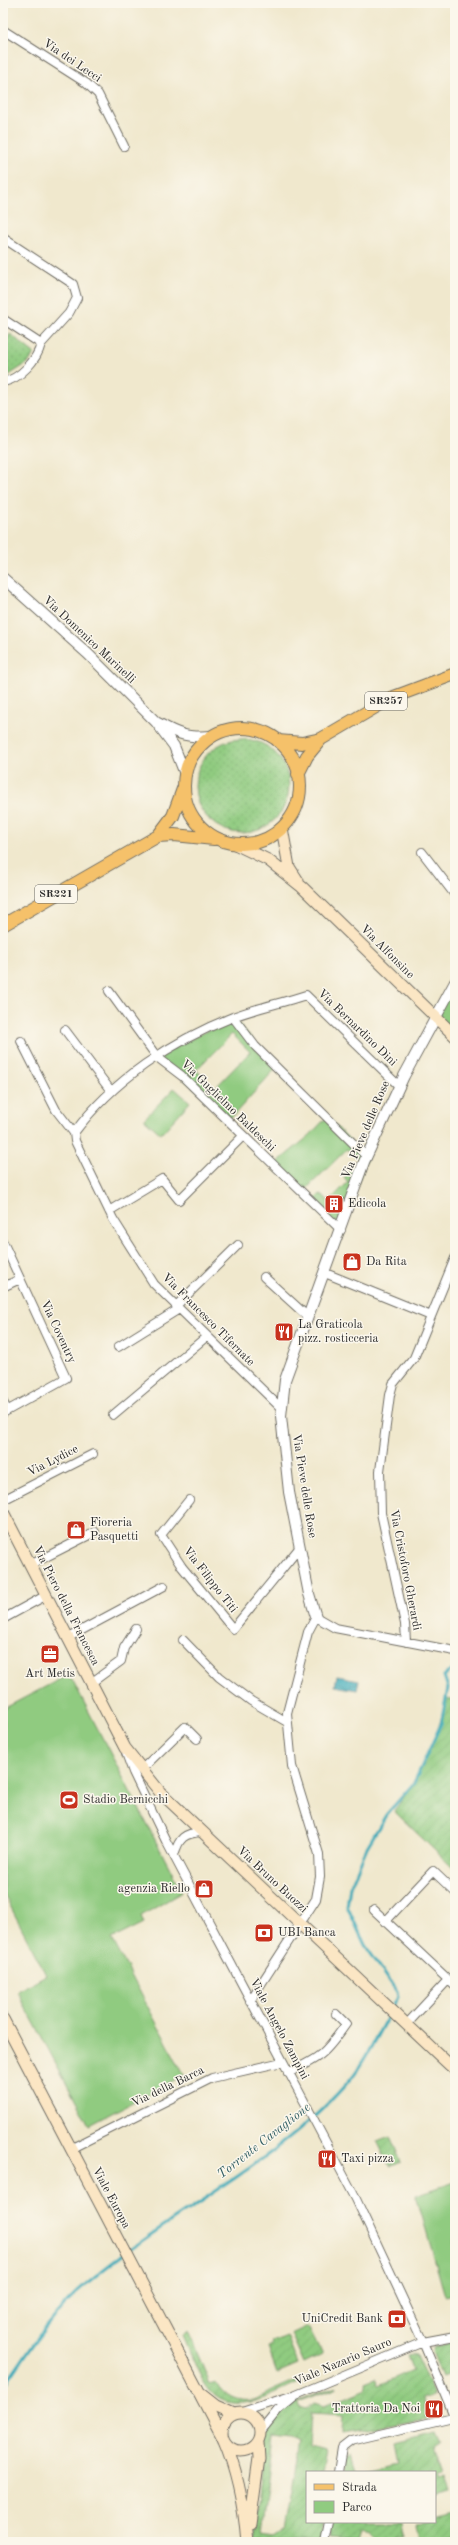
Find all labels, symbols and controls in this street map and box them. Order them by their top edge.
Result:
street label: Via dei Lecci [41,37,103,85]
street label: Via Domenico Marinelli [40,594,138,686]
road number: SR257 [365,692,407,710]
road number: SR221 [35,885,77,903]
street label: Via Alfonsine [358,923,417,982]
street label: Via Bernardino Dini [315,987,399,1069]
street label: Via Guglielmo Baldeschi [178,1058,278,1154]
street label: Via Pieve delle Rose [340,1079,392,1181]
building icon: Edicola [323,1193,345,1215]
place label: Edicola [348,1198,386,1210]
shop icon: Da Rita [341,1251,363,1273]
place label: Da Rita [366,1256,407,1268]
street label: Via Francesco Tifernate [159,1271,257,1369]
street label: Via Coventry [38,1299,78,1366]
place label: La Graticola pizz. rosticceria [298,1319,378,1345]
restaurant icon: La Graticola pizz. rosticceria [273,1321,295,1343]
street label: Via Pieve delle Rose [290,1433,318,1539]
street label: Via Lydice [26,1443,81,1479]
street label: Via Cristoforo Gherardi [387,1509,423,1631]
place label: Fioreria Pasquetti [90,1517,138,1543]
shop icon: Fioreria Pasquetti [65,1519,87,1541]
street label: Via Piero della Francesca [31,1544,101,1668]
street label: Via Filippo Titi [181,1545,239,1615]
office icon: Art Metis [39,1643,61,1665]
place label: Art Metis [25,1668,75,1680]
sports icon: Stadio Bernicchi [58,1789,80,1811]
place label: Stadio Bernicchi [83,1794,168,1806]
street label: Via Bruno Buozzi [235,1845,309,1915]
shop icon: agenzia Riello [193,1878,215,1900]
place label: agenzia Riello [118,1883,190,1895]
bank icon: UBI Banca [253,1922,275,1944]
place label: UBI Banca [278,1927,336,1939]
street label: Viale Angelo Zampini [247,1976,311,2082]
street label: Via della Barca [130,2064,206,2110]
water label: Torrente Cavaglione [215,2101,313,2181]
restaurant icon: Taxi pizza [316,2148,338,2170]
place label: Taxi pizza [341,2153,394,2165]
street label: Viale Europa [90,2165,132,2231]
bank icon: UniCredit Bank [386,2308,408,2330]
place label: UniCredit Bank [301,2313,383,2325]
street label: Viale Nazario Sauro [293,2336,393,2388]
restaurant icon: Trattoria Da Noi [423,2398,445,2420]
place label: Trattoria Da Noi [332,2403,420,2415]
legend [306,2471,436,2523]
text: Strada [342,2482,377,2494]
text: Parco [342,2502,372,2514]

